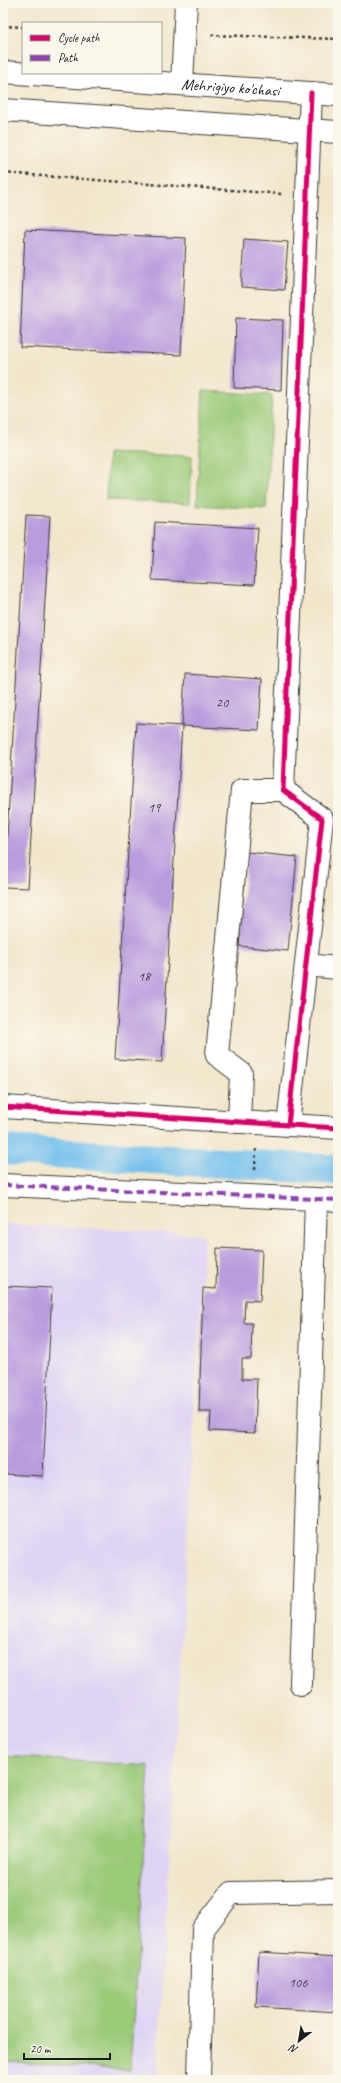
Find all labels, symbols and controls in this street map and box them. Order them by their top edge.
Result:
legend [22,22,162,74]
text: Cycle path [58,30,100,46]
text: Path [58,50,78,66]
street label: Mehrigiyo ko'chasi [181,74,282,101]
house number: 20 [216,694,230,711]
house number: 19 [148,799,162,816]
house number: 18 [138,968,152,985]
house number: 106 [289,1974,308,1991]
north arrow [279,2021,319,2061]
scale bar [24,2035,110,2061]
text: 20 m [30,2041,52,2057]
text: N [285,2041,300,2057]

